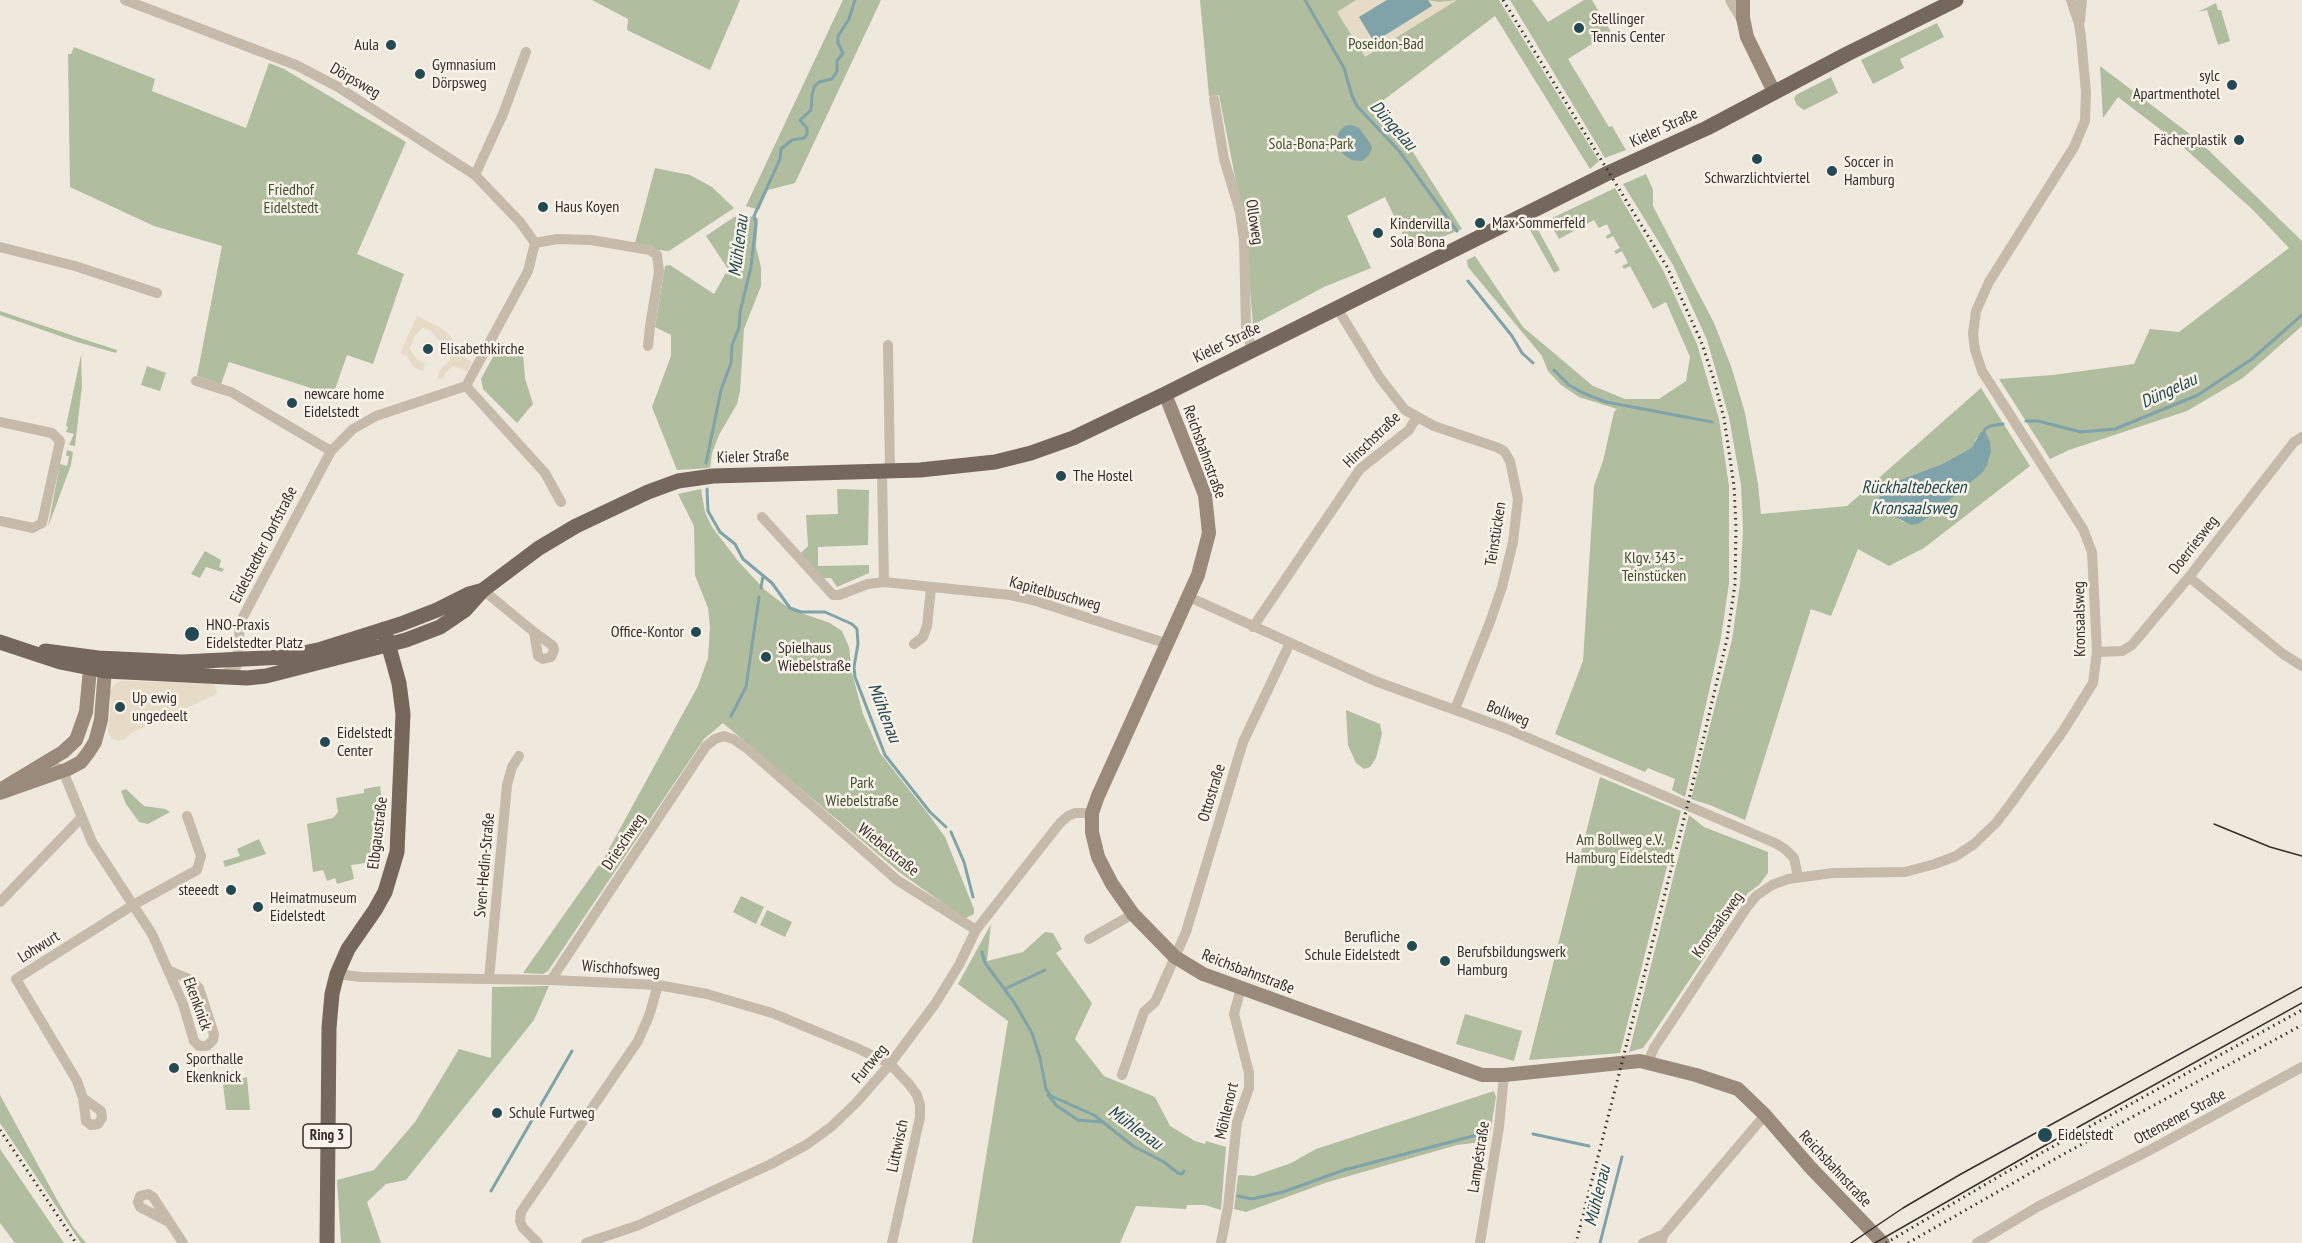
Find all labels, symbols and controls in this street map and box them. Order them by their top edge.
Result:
place label: Stellinger Tennis Center [1591,9,1665,47]
marker: Stellinger Tennis Center [1572,21,1586,35]
park label: Poseidon-Bad [1348,34,1424,54]
place label: Aula [354,35,379,55]
marker: Aula [384,38,398,52]
place label: Gymnasium Dörpsweg [432,55,496,93]
street label: Dörpsweg [326,59,384,103]
place label: sylc Apartmenthotel [2133,66,2220,104]
marker: Gymnasium Dörpsweg [413,67,427,81]
marker: sylc Apartmenthotel [2225,78,2239,92]
water label: Düngelau [1365,97,1421,155]
street label: Kieler Straße [1627,104,1701,152]
place label: Fächerplastik [2154,130,2227,150]
marker: Fächerplastik [2232,133,2246,147]
park label: Sola-Bona-Park [1269,134,1353,154]
marker: Schwarzlichtviertel [1750,152,1764,166]
place label: Soccer in Hamburg [1844,152,1895,190]
marker: Soccer in Hamburg [1825,164,1839,178]
place label: Schwarzlichtviertel [1704,168,1810,188]
park label: Friedhof Eidelstedt [263,180,319,218]
place label: Haus Koyen [555,197,619,217]
street label: Olloweg [1241,198,1267,246]
marker: Haus Koyen [536,200,550,214]
place label: Max Sommerfeld [1492,213,1585,233]
water label: Mühlenau [725,214,753,278]
place label: Kindervilla Sola Bona [1390,214,1450,252]
marker: Max Sommerfeld [1473,216,1487,230]
marker: Kindervilla Sola Bona [1371,226,1385,240]
street label: Kieler Straße [1190,318,1264,368]
place label: Elisabethkirche [440,339,524,359]
marker: Elisabethkirche [421,342,435,356]
water label: Düngelau [2137,369,2201,413]
place label: newcare home Eidelstedt [304,384,384,422]
marker: newcare home Eidelstedt [285,396,299,410]
street label: Reichsbahnstraße [1178,403,1230,501]
street label: Hinschstraße [1339,408,1405,472]
street label: Kieler Straße [716,446,790,468]
place label: The Hostel [1073,466,1133,486]
marker: The Hostel [1054,469,1068,483]
water label: Rückhaltebecken Kronsaalsweg [1861,477,1967,520]
street label: Eidelstedter Dorfstraße [226,483,302,607]
street label: Teinstücken [1481,501,1511,567]
street label: Doerriesweg [2165,512,2223,578]
park label: Klgv. 343 - Teinstücken [1622,548,1686,586]
street label: Kapitelbuschweg [1007,573,1103,615]
street label: Kronsaalsweg [2070,581,2090,657]
place label: HNO-Praxis Eidelstedter Platz [206,615,303,653]
place label: Office-Kontor [611,622,684,642]
marker: HNO-Praxis Eidelstedter Platz [183,625,201,643]
marker: Office-Kontor [689,625,703,639]
place label: Spielhaus Wiebelstraße [778,638,851,676]
marker: Spielhaus Wiebelstraße [759,650,773,664]
water label: Mühlenau [863,680,905,746]
place label: Up ewig ungedeelt [132,688,188,726]
street label: Bollweg [1484,697,1532,731]
marker: Up ewig ungedeelt [113,700,127,714]
place label: Eidelstedt Center [337,723,392,761]
marker: Eidelstedt Center [318,735,332,749]
street label: Ottostraße [1194,762,1230,824]
park label: Park Wiebelstraße [825,773,899,811]
street label: Elbgaustraße [364,796,392,870]
street label: Drieschweg [598,810,650,874]
street label: Sven-Hedin-Straße [471,812,499,918]
street label: Wiebelstraße [854,820,922,880]
park label: Am Bollweg e.V. Hamburg Eidelstedt [1565,830,1675,868]
place label: steeedt [178,880,219,900]
marker: steeedt [224,883,238,897]
place label: Heimatmuseum Eidelstedt [270,888,357,926]
street label: Kronsaalsweg [1688,888,1748,962]
marker: Heimatmuseum Eidelstedt [251,900,265,914]
street label: Lohwurt [15,927,63,967]
place label: Berufliche Schule Eidelstedt [1305,927,1400,965]
marker: Berufliche Schule Eidelstedt [1405,939,1419,953]
place label: Berufsbildungswerk Hamburg [1457,942,1566,980]
street label: Reichsbahnstraße [1199,946,1297,998]
marker: Berufsbildungswerk Hamburg [1438,954,1452,968]
street label: Wischhofsweg [581,957,661,981]
street label: Ekenknick [179,975,215,1033]
street label: Furtweg [848,1040,892,1088]
place label: Sporthalle Ekenknick [186,1049,243,1087]
marker: Sporthalle Ekenknick [167,1061,181,1075]
street label: Möhlenort [1211,1081,1243,1141]
street label: Ottensener Straße [2131,1085,2229,1149]
water label: Mühlenau [1104,1101,1166,1155]
place label: Schule Furtweg [509,1103,595,1123]
marker: Schule Furtweg [490,1106,504,1120]
street label: Lüttwisch [883,1118,913,1174]
street label: Lampéstraße [1464,1120,1494,1194]
road number: Ring 3 [303,1124,351,1148]
place label: Eidelstedt [2058,1125,2113,1145]
marker: Eidelstedt [2036,1126,2054,1144]
street label: Reichsbahnstraße [1795,1127,1875,1211]
water label: Mühlenau [1580,1163,1616,1229]

